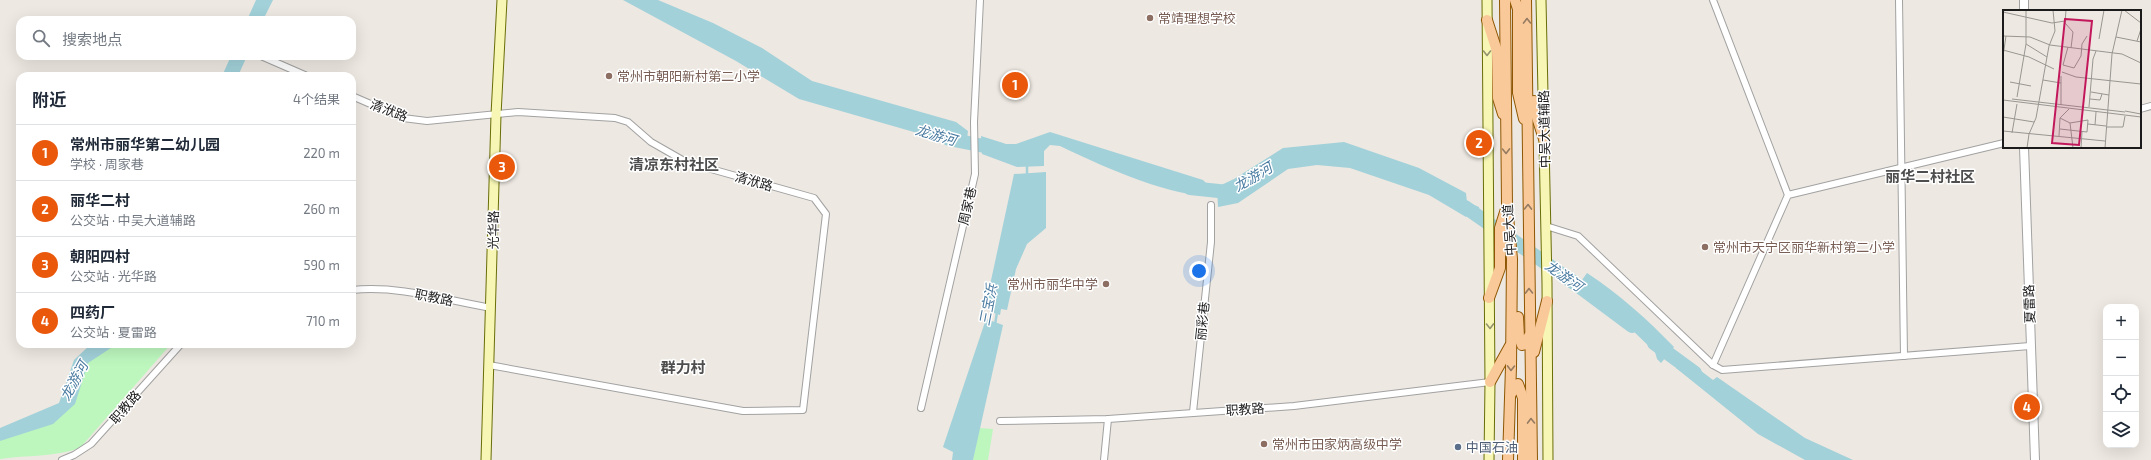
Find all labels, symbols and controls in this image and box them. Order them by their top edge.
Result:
place label: 常靖理想学校 [1158,10,1236,26]
inset map [2003,10,2141,148]
marker: 常靖理想学校 [1145,13,1155,23]
search box [16,16,356,60]
one-way arrow [1523,18,1531,24]
icon: search [30,27,52,49]
text: 搜索地点 [62,30,122,48]
one-way arrow [1483,50,1491,56]
place label: 常州市朝阳新村第二小学 [617,68,760,84]
pin: 1 [1002,70,1028,100]
marker: 常州市朝阳新村第二小学 [604,71,614,81]
text: 附近 [32,89,66,109]
street label: 中吴大道辅路 [1535,90,1553,168]
text: 4个结果 [293,91,340,107]
street label: 清洑路 [368,96,410,124]
water label: 龙游河 [914,121,962,149]
pin: 2 [1466,128,1492,158]
text: 常州市丽华第二幼儿园 [70,135,220,153]
text: 1 [42,145,48,161]
text: 220 m [303,145,340,161]
one-way arrow [1502,148,1511,154]
pin: 3 [489,152,515,182]
district label: 清凉东村社区 [629,155,719,173]
text: 学校 · 周家巷 [70,156,144,172]
water label: 龙游河 [1230,157,1278,195]
district label: 丽华二村社区 [1885,167,1975,185]
street label: 清洑路 [733,168,775,194]
street label: 周家巷 [955,185,979,227]
text: 丽华二村 [70,191,130,209]
text: 2 [41,201,49,217]
text: 260 m [303,201,340,217]
street label: 中吴大道 [1499,203,1519,257]
one-way arrow [1524,204,1532,210]
street label: 光华路 [485,210,501,250]
text: 公交站 · 中吴大道辅路 [70,212,196,228]
place label: 常州市天宁区丽华新村第二小学 [1713,239,1895,255]
marker: 常州市天宁区丽华新村第二小学 [1700,242,1710,252]
text: 朝阳四村 [70,247,130,265]
text: 3 [41,257,49,273]
text: 590 m [303,257,340,273]
water label: 龙游河 [1542,257,1589,296]
your location [1189,261,1209,281]
text: 公交站 · 光华路 [70,268,157,284]
place label: 常州市丽华中学 [1007,276,1098,292]
marker: 常州市丽华中学 [1101,279,1111,289]
water label: 三宝浜 [975,282,1000,327]
street label: 夏雷路 [2020,284,2038,324]
street label: 职教路 [413,285,455,309]
one-way arrow [1525,288,1533,294]
street label: 丽彩巷 [1192,301,1212,341]
text: 四药厂 [70,303,115,321]
map controls [2103,304,2139,448]
button: + [2103,304,2139,340]
text: 4 [41,313,49,329]
text: 710 m [306,313,340,329]
one-way arrow [1485,323,1494,329]
text: 公交站 · 夏雷路 [70,324,157,340]
button: − [2103,340,2139,376]
water label: 龙游河 [56,356,93,403]
district label: 群力村 [660,358,706,376]
one-way arrow [1507,365,1515,371]
button: locate [2103,376,2139,412]
street label: 职教路 [106,387,144,427]
pin: 4 [2014,392,2040,422]
street label: 职教路 [1225,400,1265,418]
button: layers [2103,412,2139,448]
one-way arrow [1527,418,1535,424]
place label: 常州市田家炳高级中学 [1272,436,1402,452]
marker: 常州市田家炳高级中学 [1259,439,1269,449]
place label: 中国石油 [1466,439,1518,455]
marker: 中国石油 [1453,442,1463,452]

